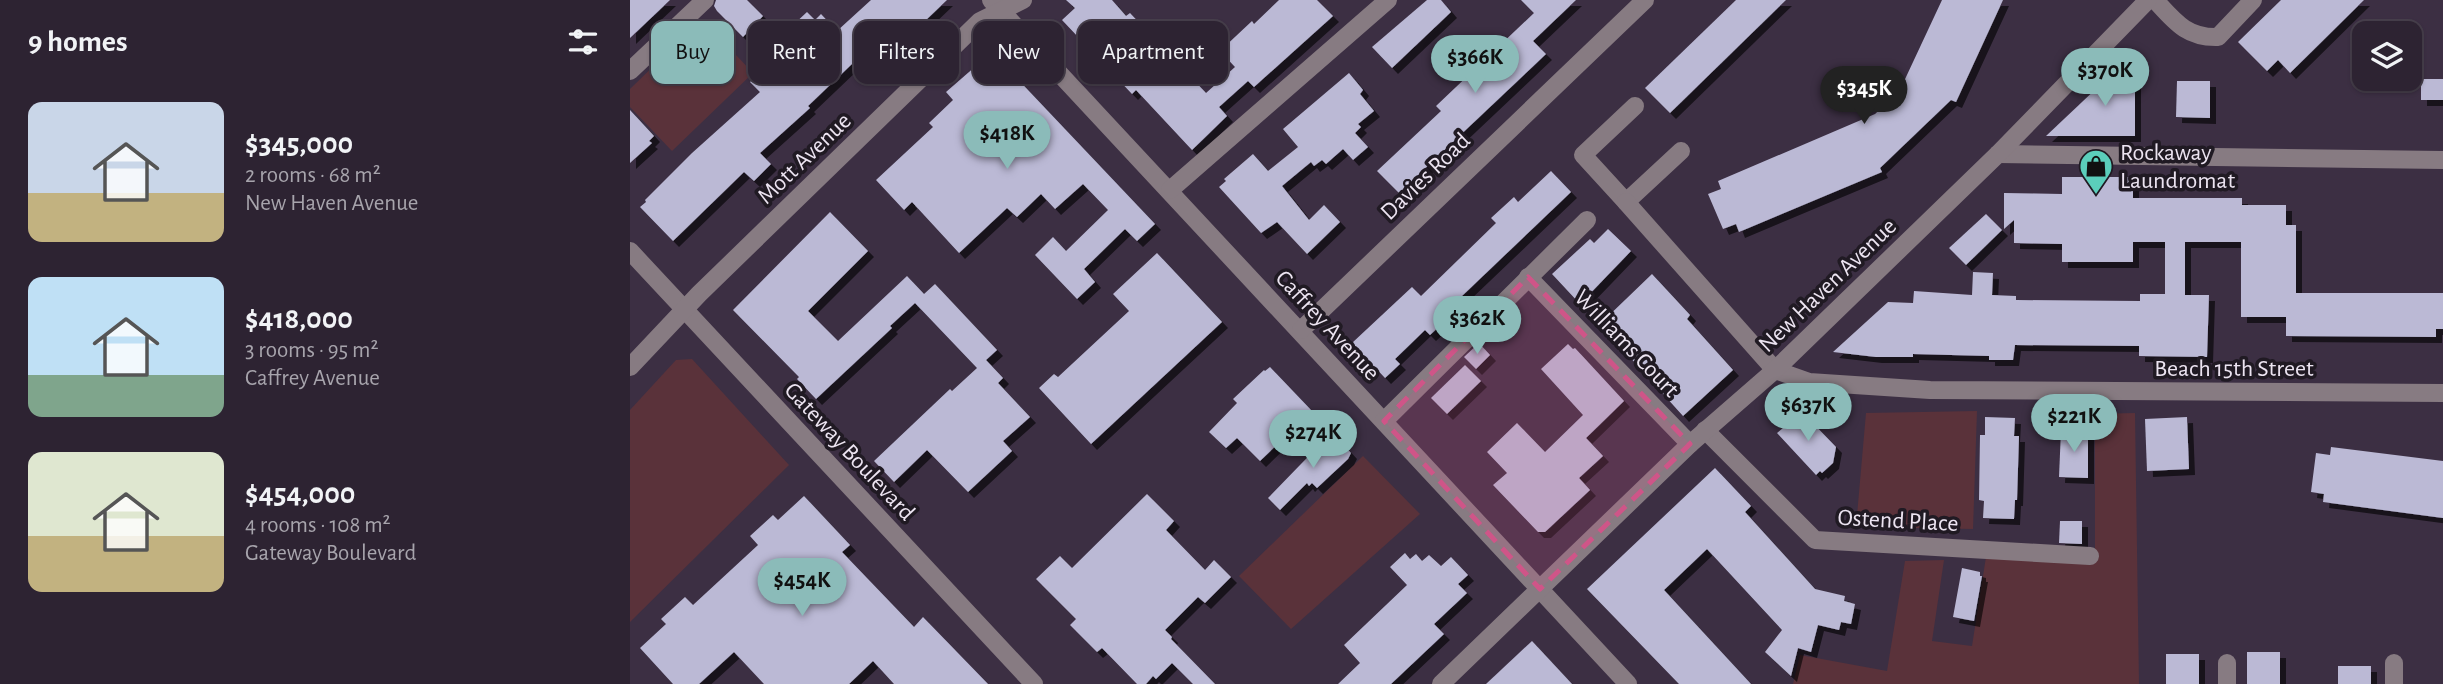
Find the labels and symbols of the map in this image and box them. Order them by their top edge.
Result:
pin: $366K [1426,36,1524,95]
pin: $370K [2056,48,2154,108]
pin: $345K [1815,66,1913,126]
street label: Mott Avenue [753,109,856,209]
pin: $418K [958,111,1056,171]
street label: Davies Road [1376,129,1475,225]
place label: Rockaway Laundromat [2120,141,2235,193]
shop icon: Rockaway Laundromat [2077,147,2115,196]
street label: New Haven Avenue [1754,214,1901,357]
street label: Caffrey Avenue [1270,266,1384,385]
street label: Williams Court [1569,285,1683,402]
pin: $362K [1428,296,1526,356]
street label: Beach 15th Street [2154,357,2314,381]
street label: Gateway Boulevard [780,378,919,525]
pin: $637K [1759,384,1857,443]
pin: $221K [2025,394,2123,454]
pin: $274K [1264,410,1362,470]
street label: Ostend Place [1837,506,1959,536]
pin: $454K [753,558,851,618]

